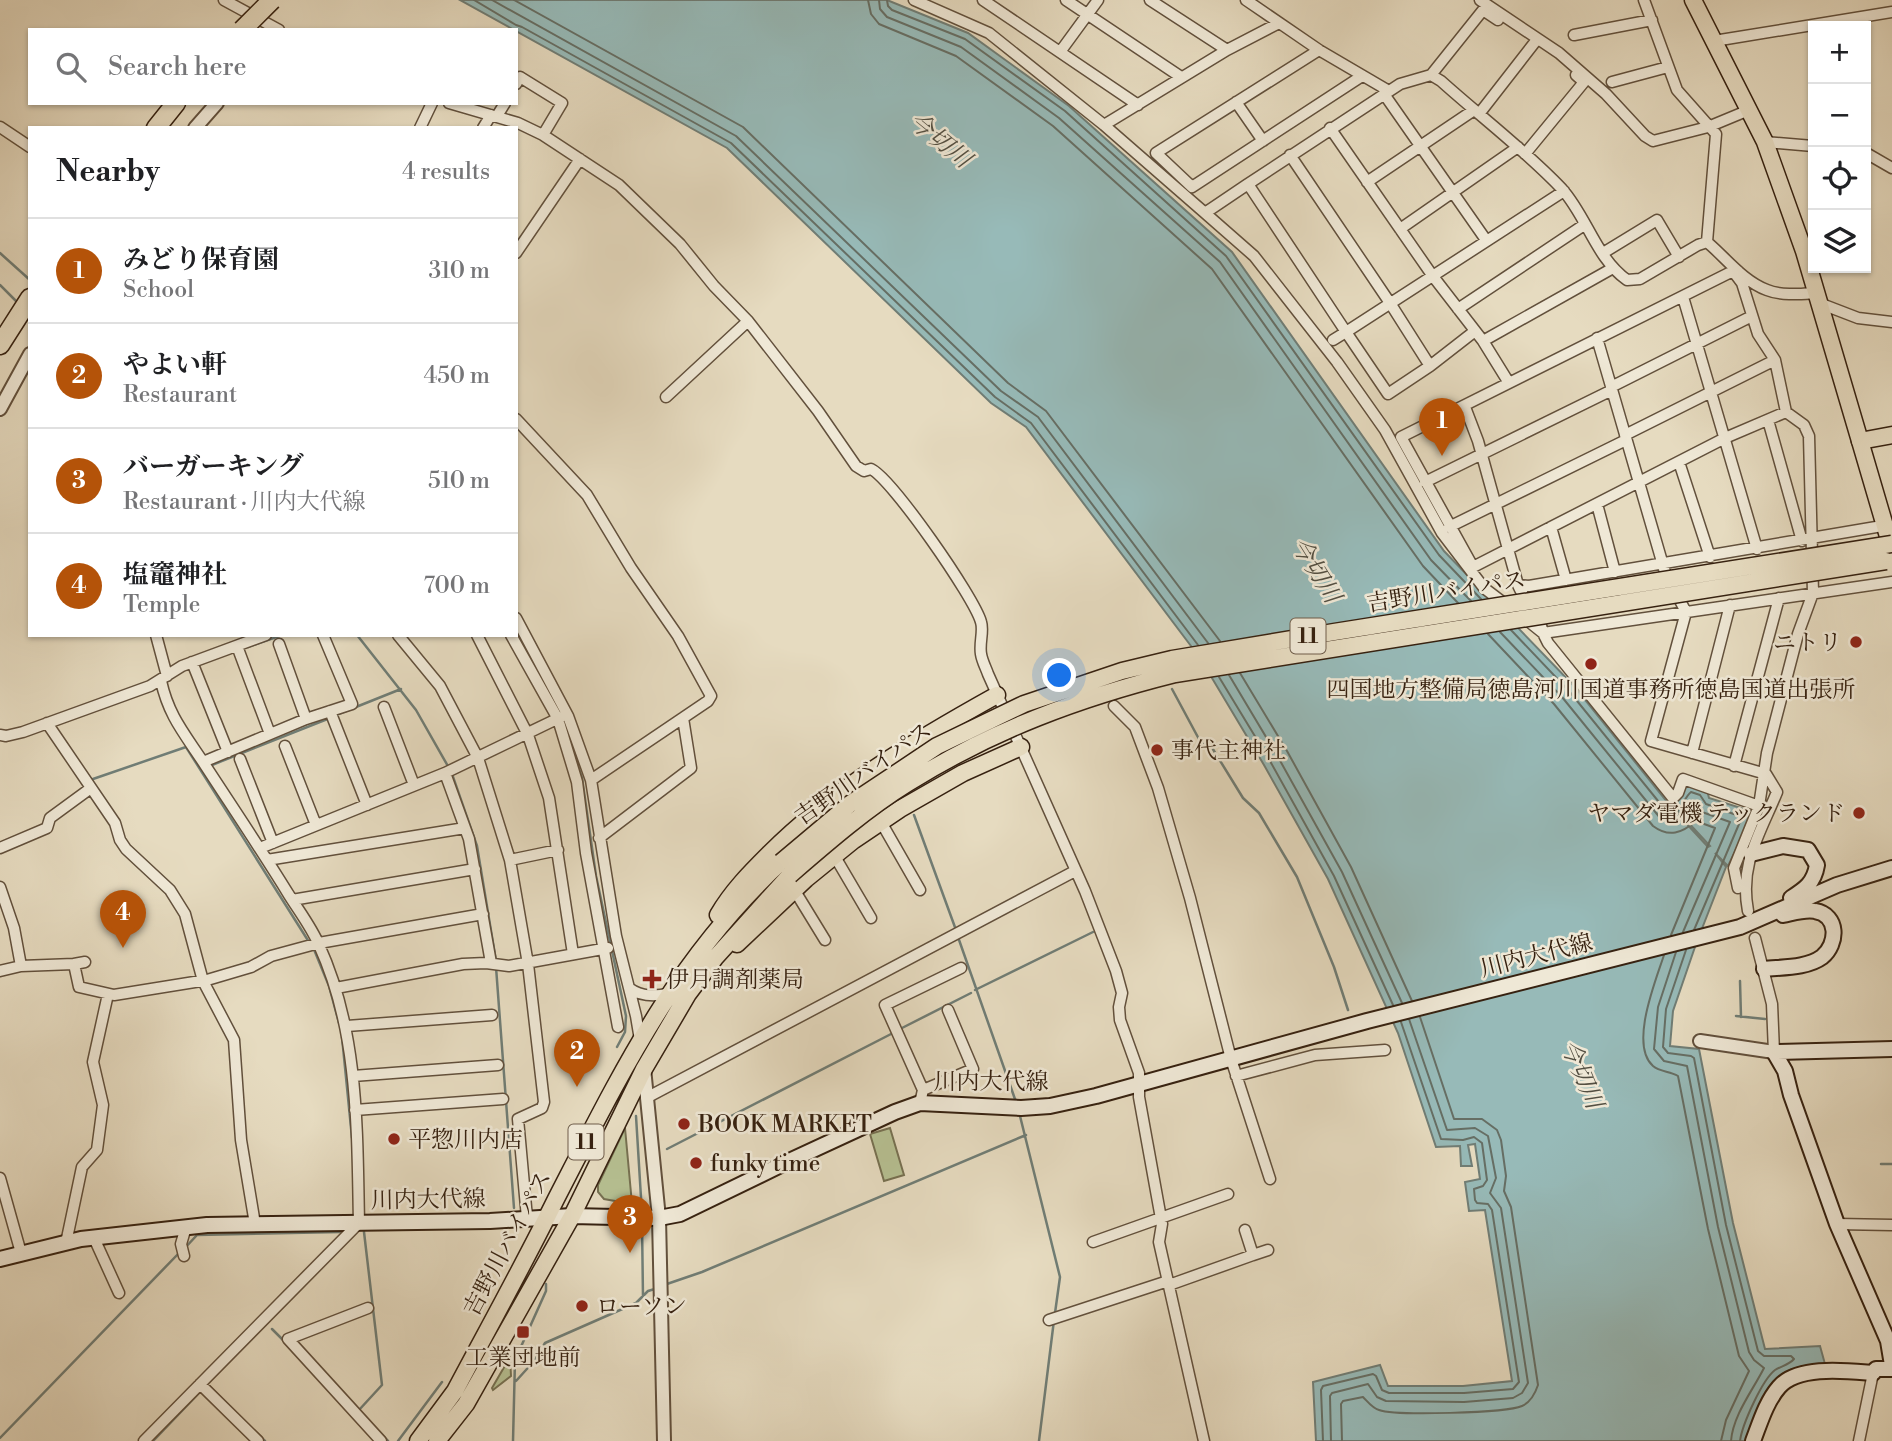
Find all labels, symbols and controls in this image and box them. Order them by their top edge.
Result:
map controls [1808,21,1871,273]
button: + [1808,21,1871,84]
search box [28,28,518,105]
icon: search [52,48,90,86]
text: Search here [108,51,247,83]
button: − [1808,84,1871,147]
water label: 今切川 [902,106,979,177]
button: locate [1808,147,1871,210]
text: Nearby [56,153,160,191]
text: 4 results [402,158,490,186]
button: layers [1808,210,1871,273]
text: みどり保育園 [123,244,279,276]
text: 1 [73,257,85,285]
text: 310 m [429,257,490,285]
text: School [123,276,194,304]
text: やよい軒 [123,349,227,381]
text: 2 [72,362,86,390]
text: 450 m [424,362,490,390]
text: Restaurant [123,381,237,409]
pin: 1 [1419,398,1465,456]
text: バーガーキング [123,451,304,483]
text: 3 [72,467,86,495]
text: 510 m [428,467,490,495]
text: Restaurant · 川内大代線 [123,488,365,516]
water label: 今切川 [1283,532,1349,612]
text: 塩竈神社 [123,559,227,591]
street label: 吉野川バイパス [1365,566,1528,618]
text: 4 [71,572,87,600]
text: 700 m [424,572,490,600]
text: Temple [123,591,201,619]
road number: 11 [1290,618,1326,654]
place label: ニトリ [1773,629,1842,657]
marker: ニトリ [1848,634,1864,650]
marker: 四国地方整備局徳島河川国道事務所徳島国道出張所 [1583,656,1599,672]
your location [1042,658,1076,692]
place label: 四国地方整備局徳島河川国道事務所徳島国道出張所 [1327,676,1856,704]
street label: 吉野川バイパス [790,716,937,831]
place label: 事代主神社 [1171,737,1286,765]
marker: 事代主神社 [1149,742,1165,758]
place label: ヤマダ電機 テックランド [1587,800,1845,828]
marker: ヤマダ電機 テックランド [1851,805,1867,821]
pin: 4 [100,890,146,948]
street label: 川内大代線 [1477,928,1595,983]
place label: 伊月調剤薬局 [666,966,804,994]
marker: 伊月調剤薬局 [644,971,660,987]
pin: 2 [554,1029,600,1087]
water label: 今切川 [1553,1035,1610,1116]
street label: 川内大代線 [934,1068,1049,1096]
place label: BOOK MARKET [697,1111,872,1139]
marker: BOOK MARKET [676,1116,692,1132]
road number: 11 [568,1124,604,1160]
place label: 平惣川内店 [408,1126,523,1154]
marker: 平惣川内店 [386,1131,402,1147]
place label: funky time [710,1150,820,1178]
marker: funky time [688,1155,704,1171]
street label: 吉野川バイパス [458,1166,558,1321]
street label: 川内大代線 [370,1185,486,1215]
pin: 3 [607,1195,653,1253]
place label: ローソン [596,1293,687,1321]
marker: ローソン [574,1298,590,1314]
marker: 工業団地前 [515,1324,531,1340]
place label: 工業団地前 [466,1344,581,1372]

